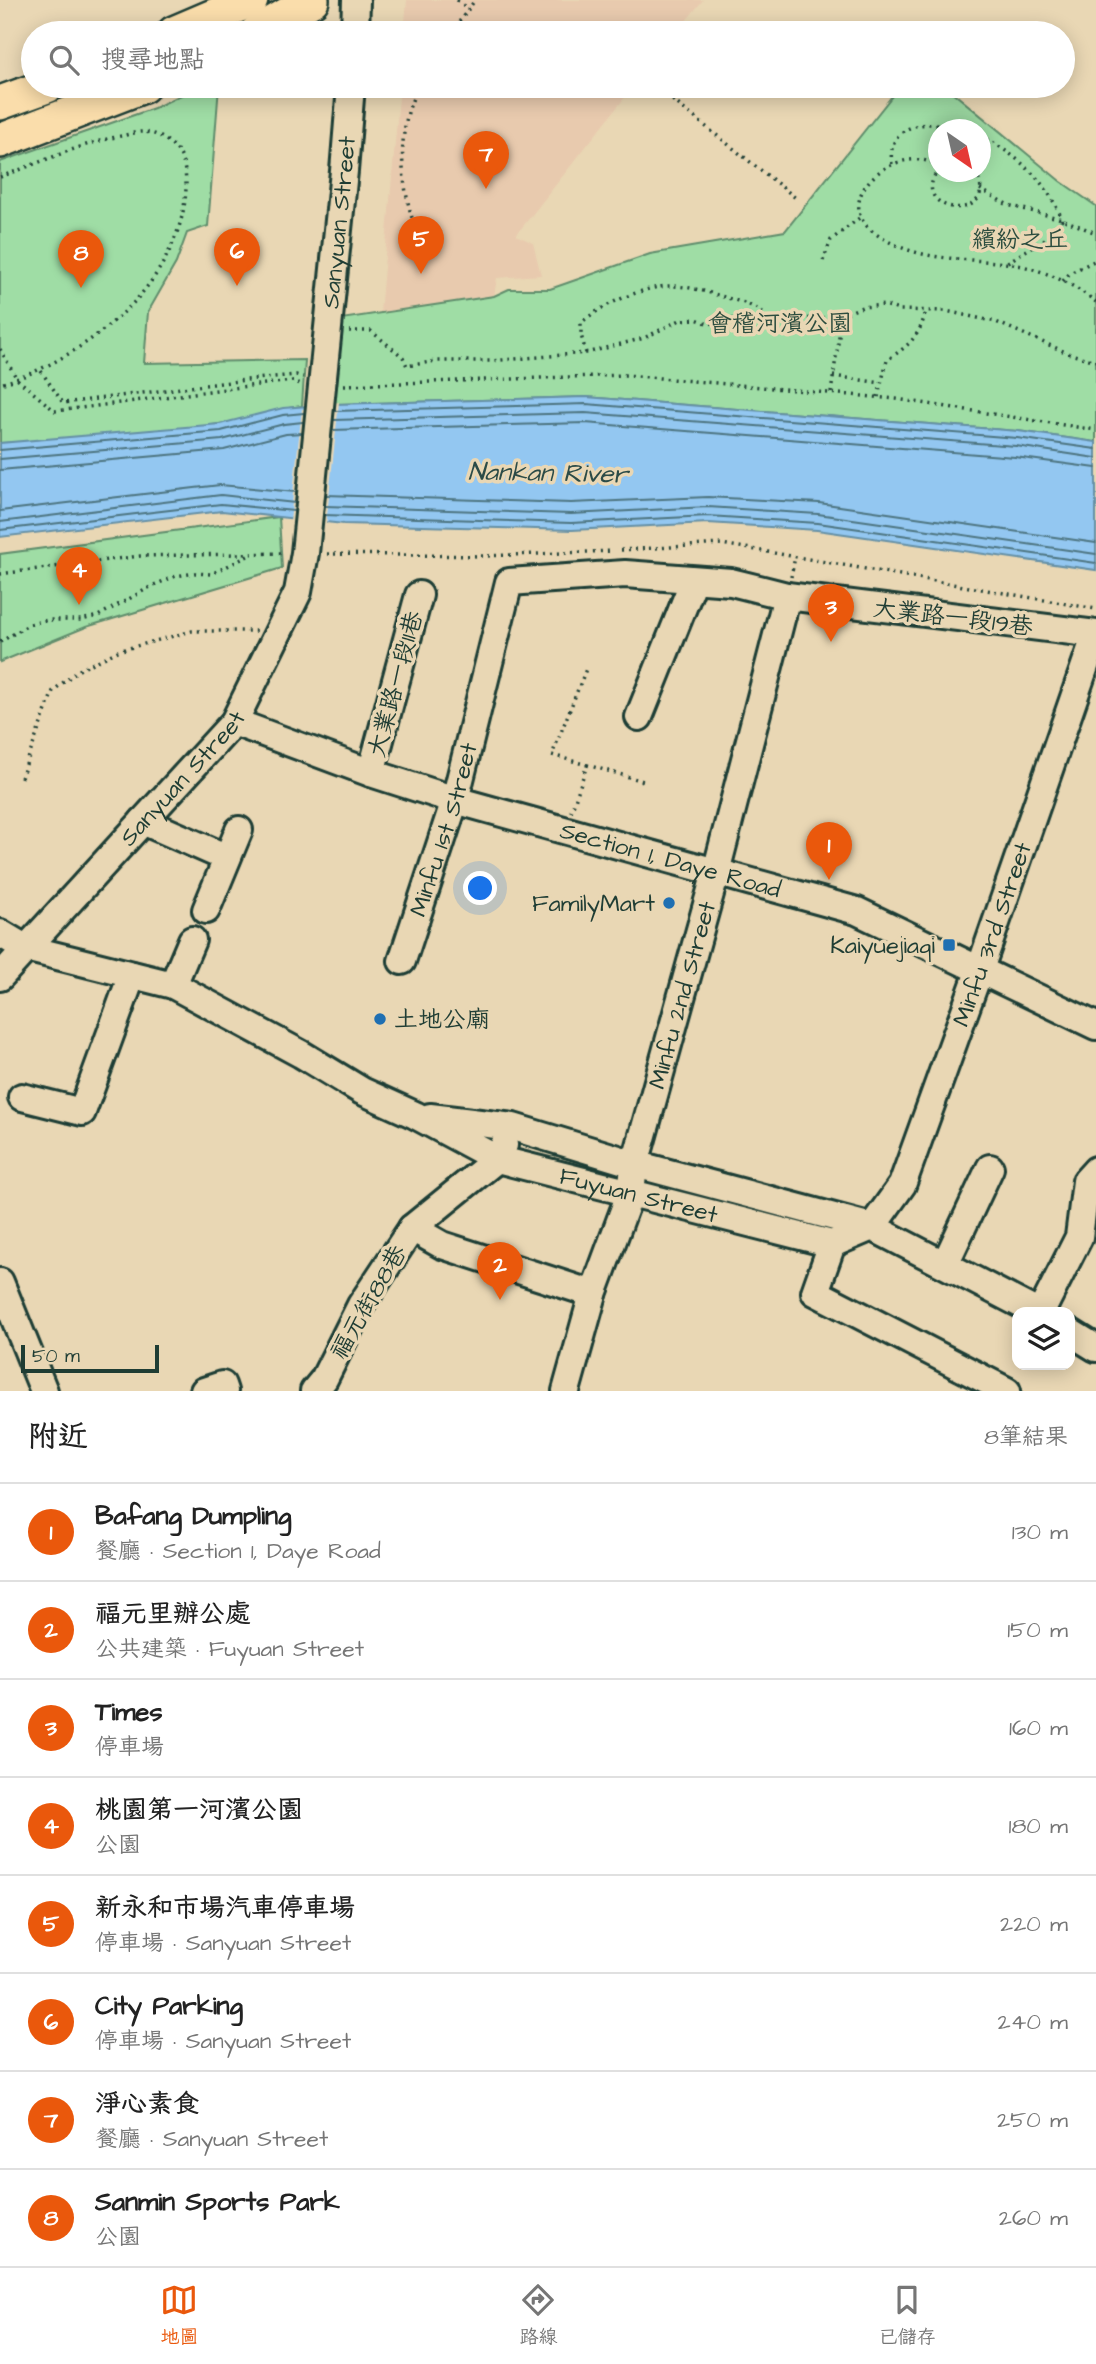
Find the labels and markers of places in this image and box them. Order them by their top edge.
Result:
pin: 7 [463,131,509,189]
pin: 5 [398,216,444,274]
pin: 6 [214,228,260,286]
pin: 8 [58,230,104,288]
pin: 4 [56,547,102,605]
pin: 3 [808,584,854,642]
pin: 1 [806,822,852,880]
place label: FamilyMart [532,887,655,922]
marker: FamilyMart [661,895,677,911]
place label: Kaiyuejiaqi [830,929,935,964]
marker: Kaiyuejiaqi [941,937,957,953]
place label: 土地公廟 [394,1003,490,1037]
marker: 土地公廟 [372,1011,388,1027]
pin: 2 [477,1242,523,1300]

